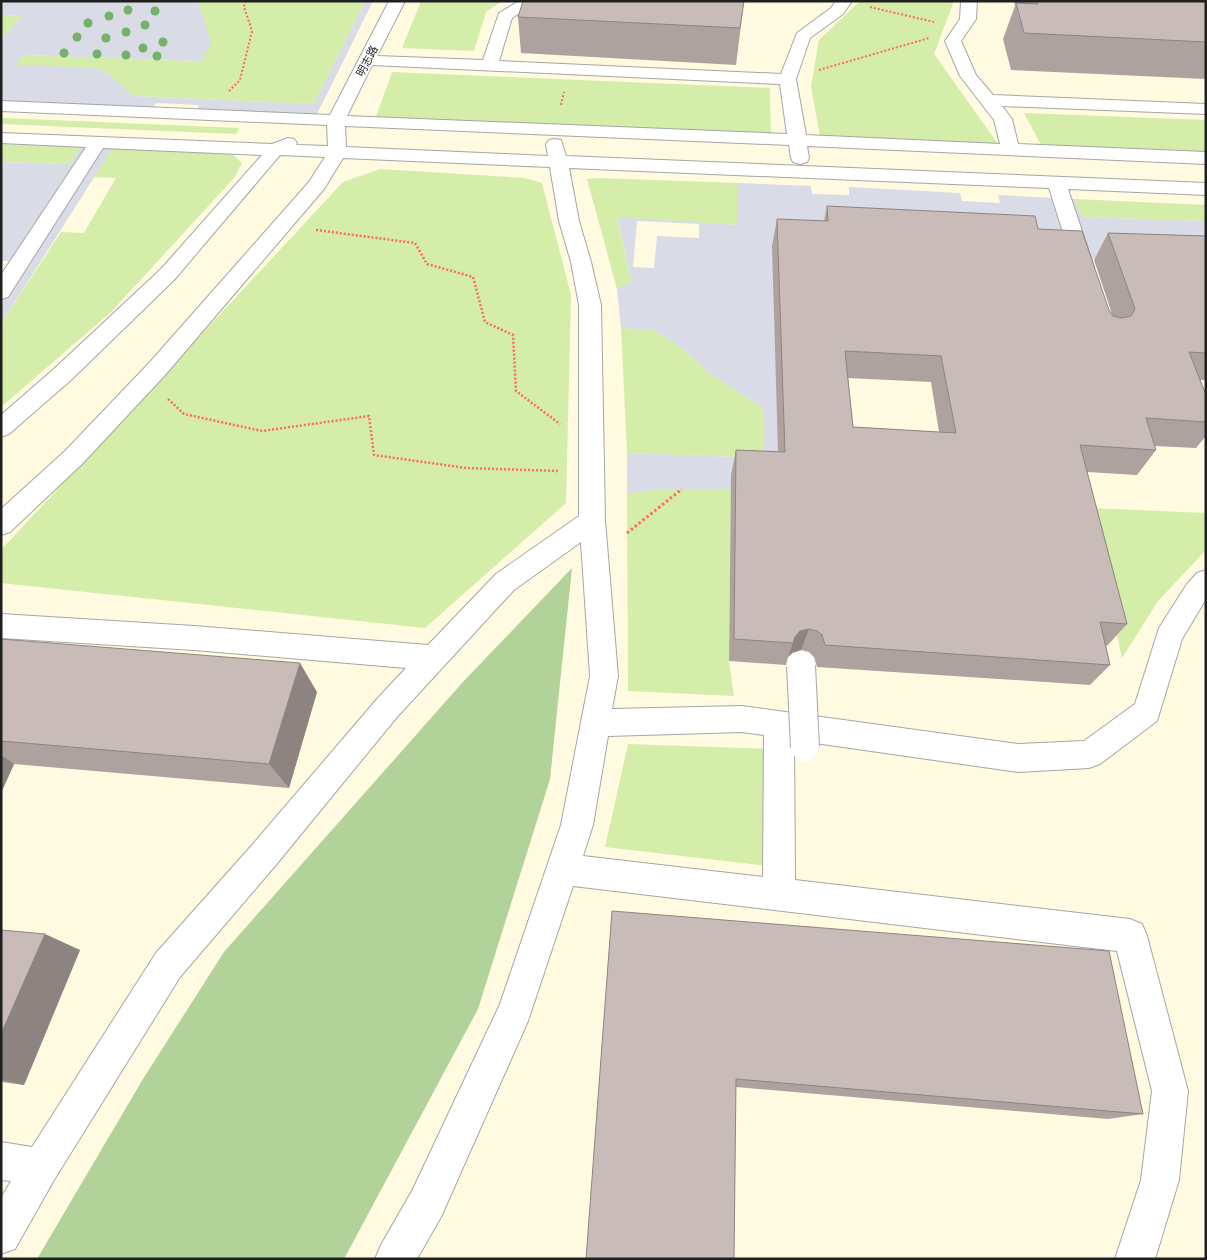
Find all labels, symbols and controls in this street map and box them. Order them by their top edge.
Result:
street label: 明志路 [353,43,381,79]

